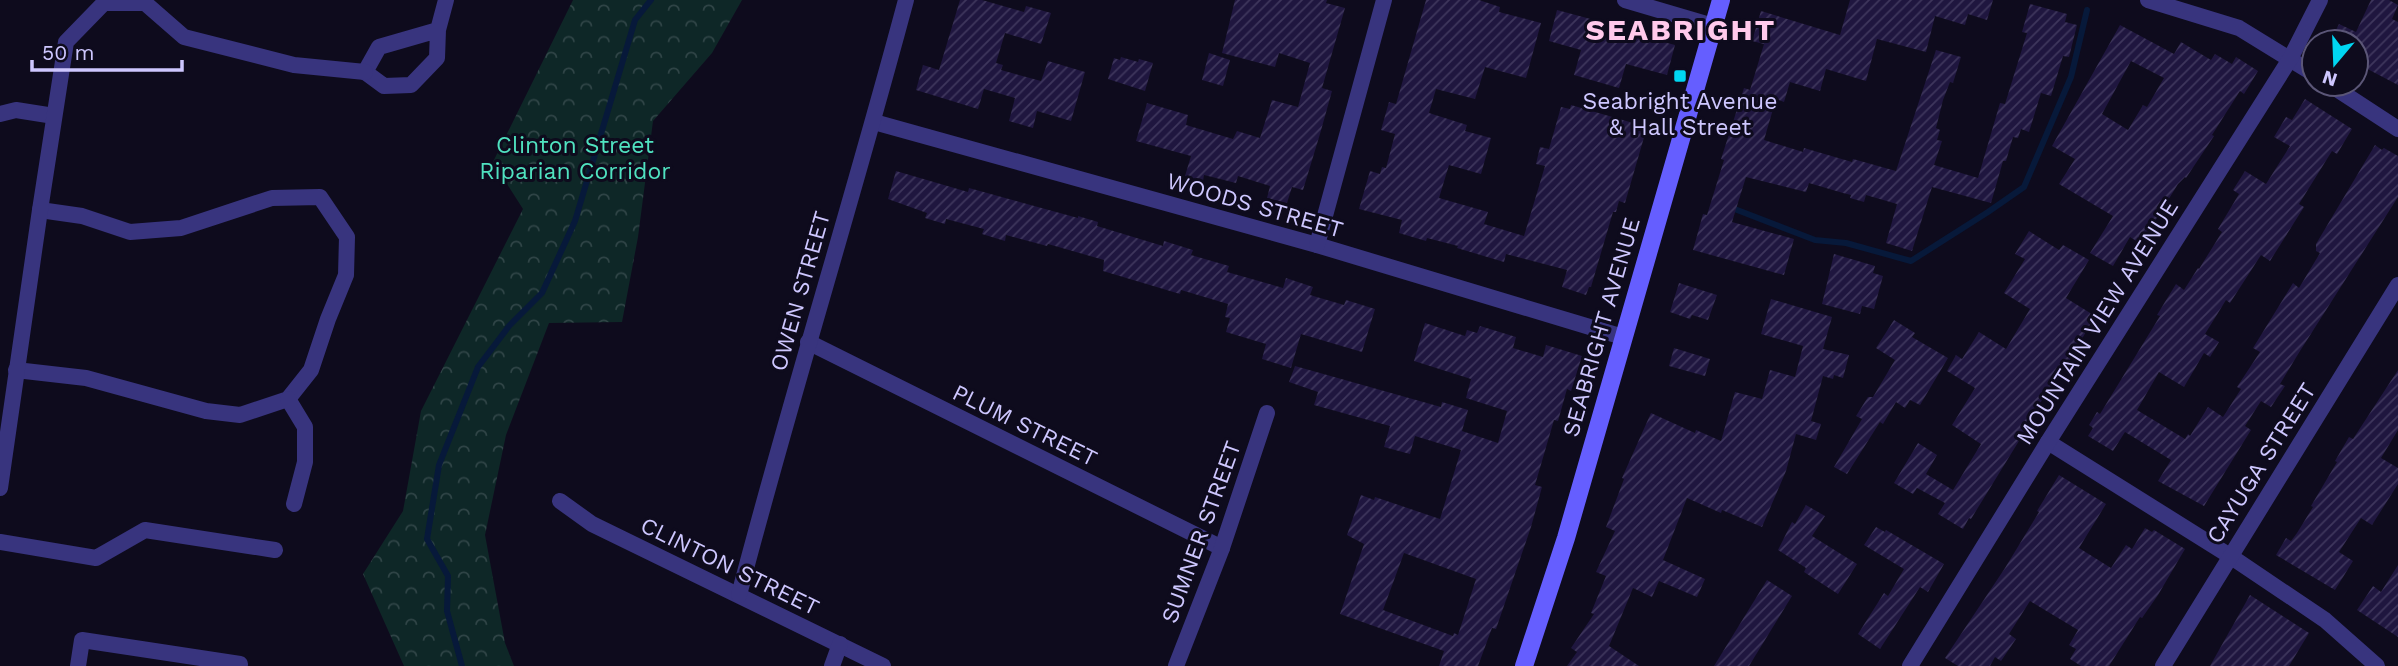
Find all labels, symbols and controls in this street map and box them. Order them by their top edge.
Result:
district label: SEABRIGHT [1586,12,1776,47]
scale bar [32,28,182,72]
north arrow [2300,28,2370,98]
text: 50 m [42,40,94,65]
text: N [2319,65,2340,92]
marker: Seabright Avenue & Hall Street [1672,68,1688,84]
place label: Seabright Avenue & Hall Street [1582,88,1778,141]
park label: Clinton Street Riparian Corridor [479,132,671,185]
street label: WOODS STREET [1164,167,1346,244]
street label: MOUNTAIN VIEW AVENUE [2011,195,2184,450]
street label: OWEN STREET [765,208,836,374]
street label: SEABRIGHT AVENUE [1557,214,1646,440]
street label: CAYUGA STREET [2201,378,2322,548]
street label: PLUM STREET [948,379,1102,472]
street label: SUMNER STREET [1156,437,1247,627]
street label: CLINTON STREET [636,512,823,621]

